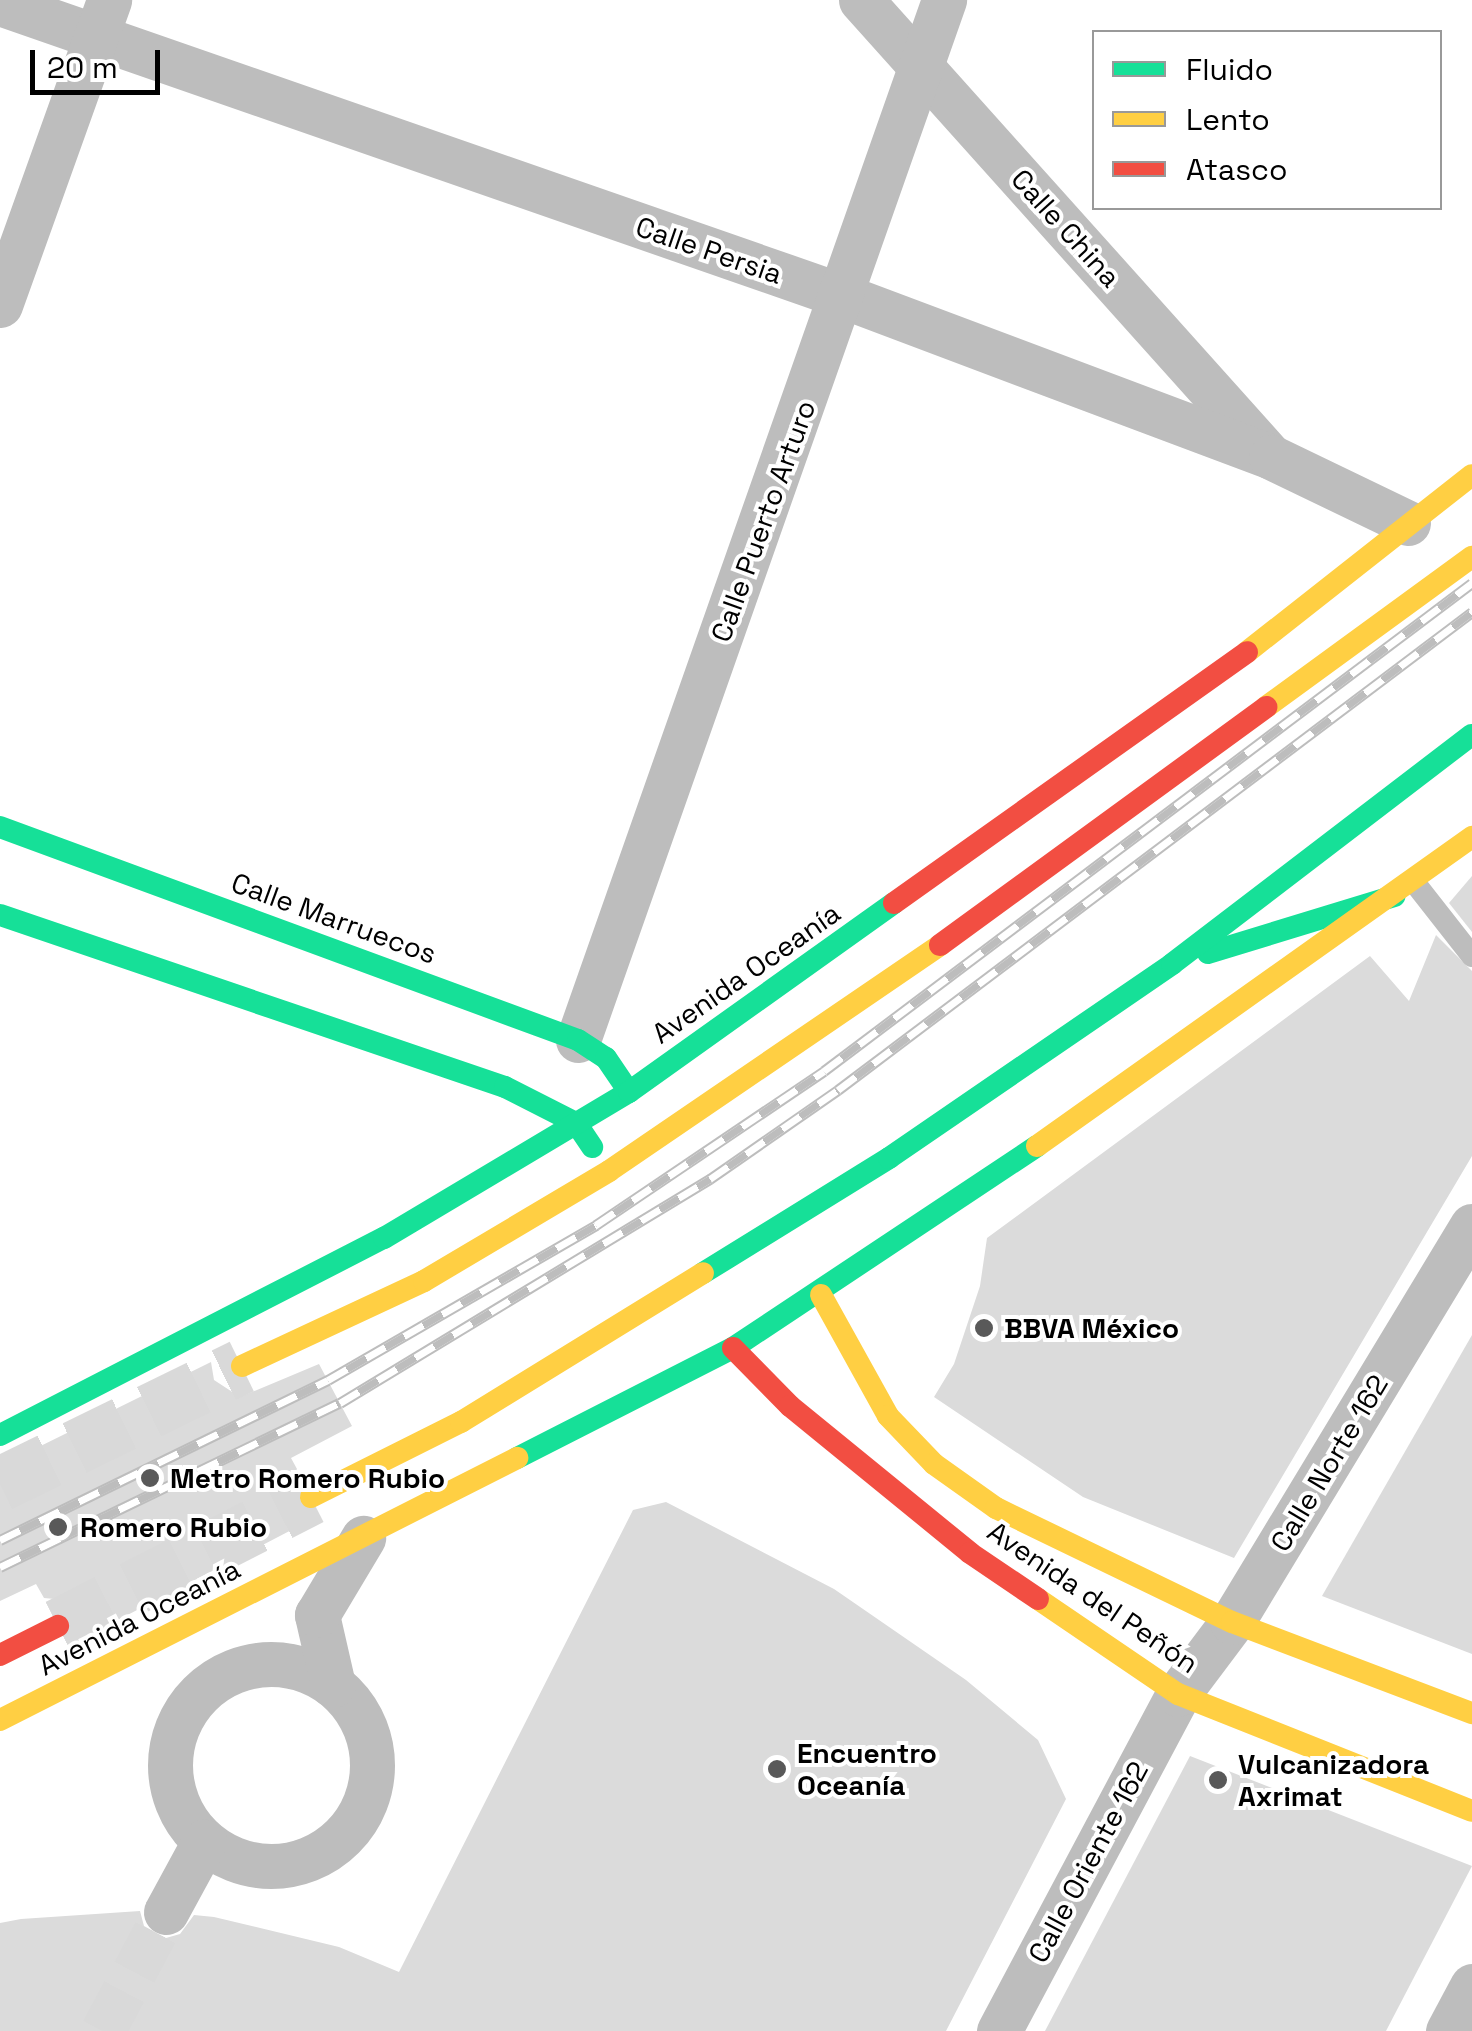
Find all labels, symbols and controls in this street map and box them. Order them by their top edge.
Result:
scale bar [35,30,165,92]
legend [1092,30,1442,210]
text: 20 m [47,48,118,87]
text: Fluido [1186,50,1273,89]
text: Lento [1186,100,1270,139]
text: Atasco [1186,150,1287,189]
street label: Calle China [1004,162,1128,294]
street label: Calle Persia [631,209,787,291]
street label: Calle Puerto Arturo [704,395,822,647]
street label: Calle Marruecos [227,865,441,971]
street label: Avenida Oceanía [645,896,847,1050]
place label: BBVA México [1004,1311,1179,1345]
marker: BBVA México [973,1317,995,1339]
street label: Calle Norte 162 [1263,1369,1395,1557]
place label: Metro Romero Rubio [170,1461,445,1495]
marker: Metro Romero Rubio [139,1467,161,1489]
place label: Romero Rubio [80,1510,267,1544]
marker: Romero Rubio [45,1514,71,1540]
street label: Avenida del Peñón [981,1514,1205,1680]
street label: Avenida Oceanía [33,1552,245,1682]
place label: Encuentro Oceanía [797,1736,937,1802]
place label: Vulcanizadora Axrimat [1238,1747,1429,1813]
street label: Calle Oriente 162 [1021,1756,1155,1968]
marker: Encuentro Oceanía [766,1758,788,1780]
marker: Vulcanizadora Axrimat [1207,1769,1229,1791]

